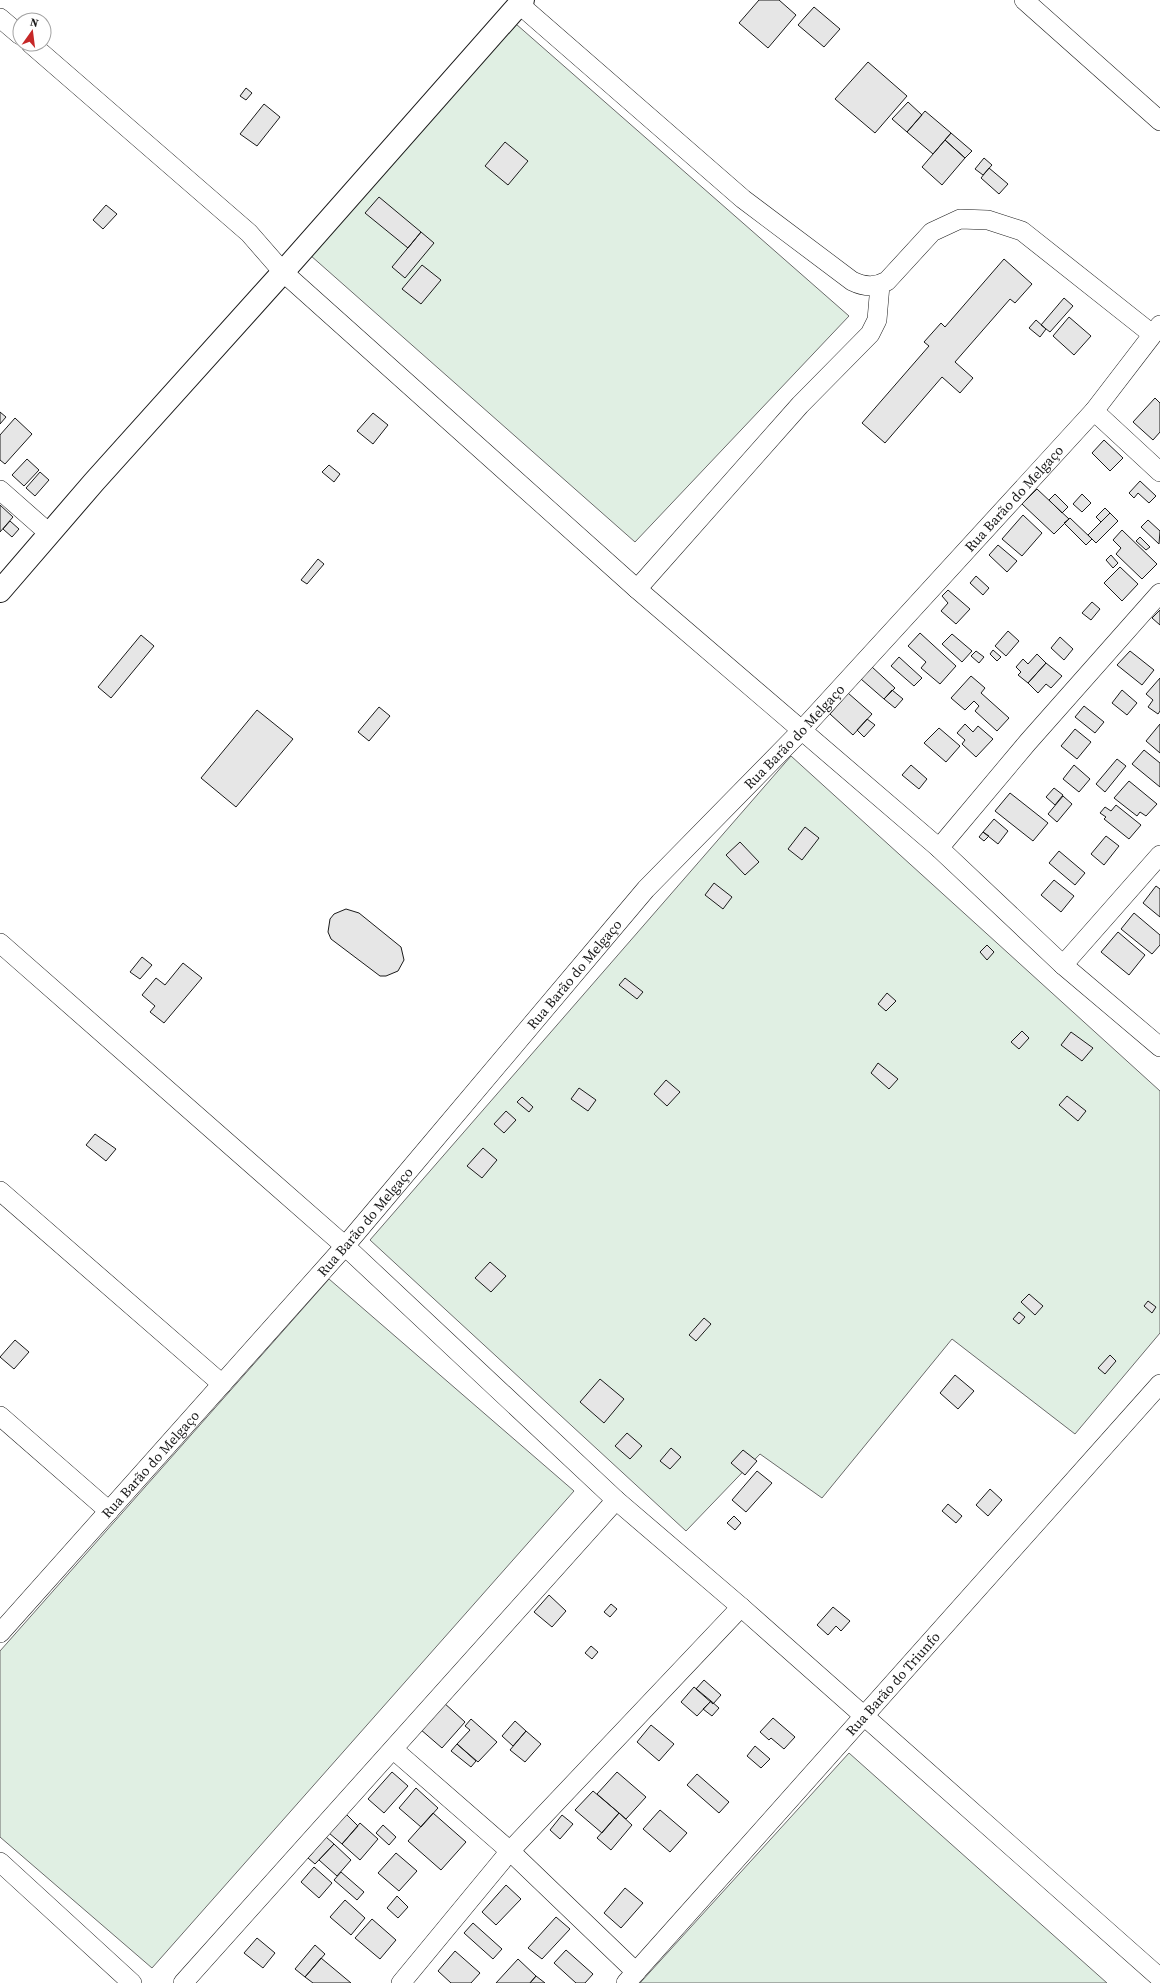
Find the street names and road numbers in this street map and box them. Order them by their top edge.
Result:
street label: Rua Barão do Melgaço [960,441,1068,556]
street label: Rua Barão do Melgaço [739,679,849,794]
street label: Rua Barão do Melgaço [522,915,627,1033]
street label: Rua Barão do Melgaço [313,1162,418,1281]
street label: Rua Barão do Melgaço [97,1406,204,1523]
street label: Rua Barão do Triunfo [841,1627,945,1740]

